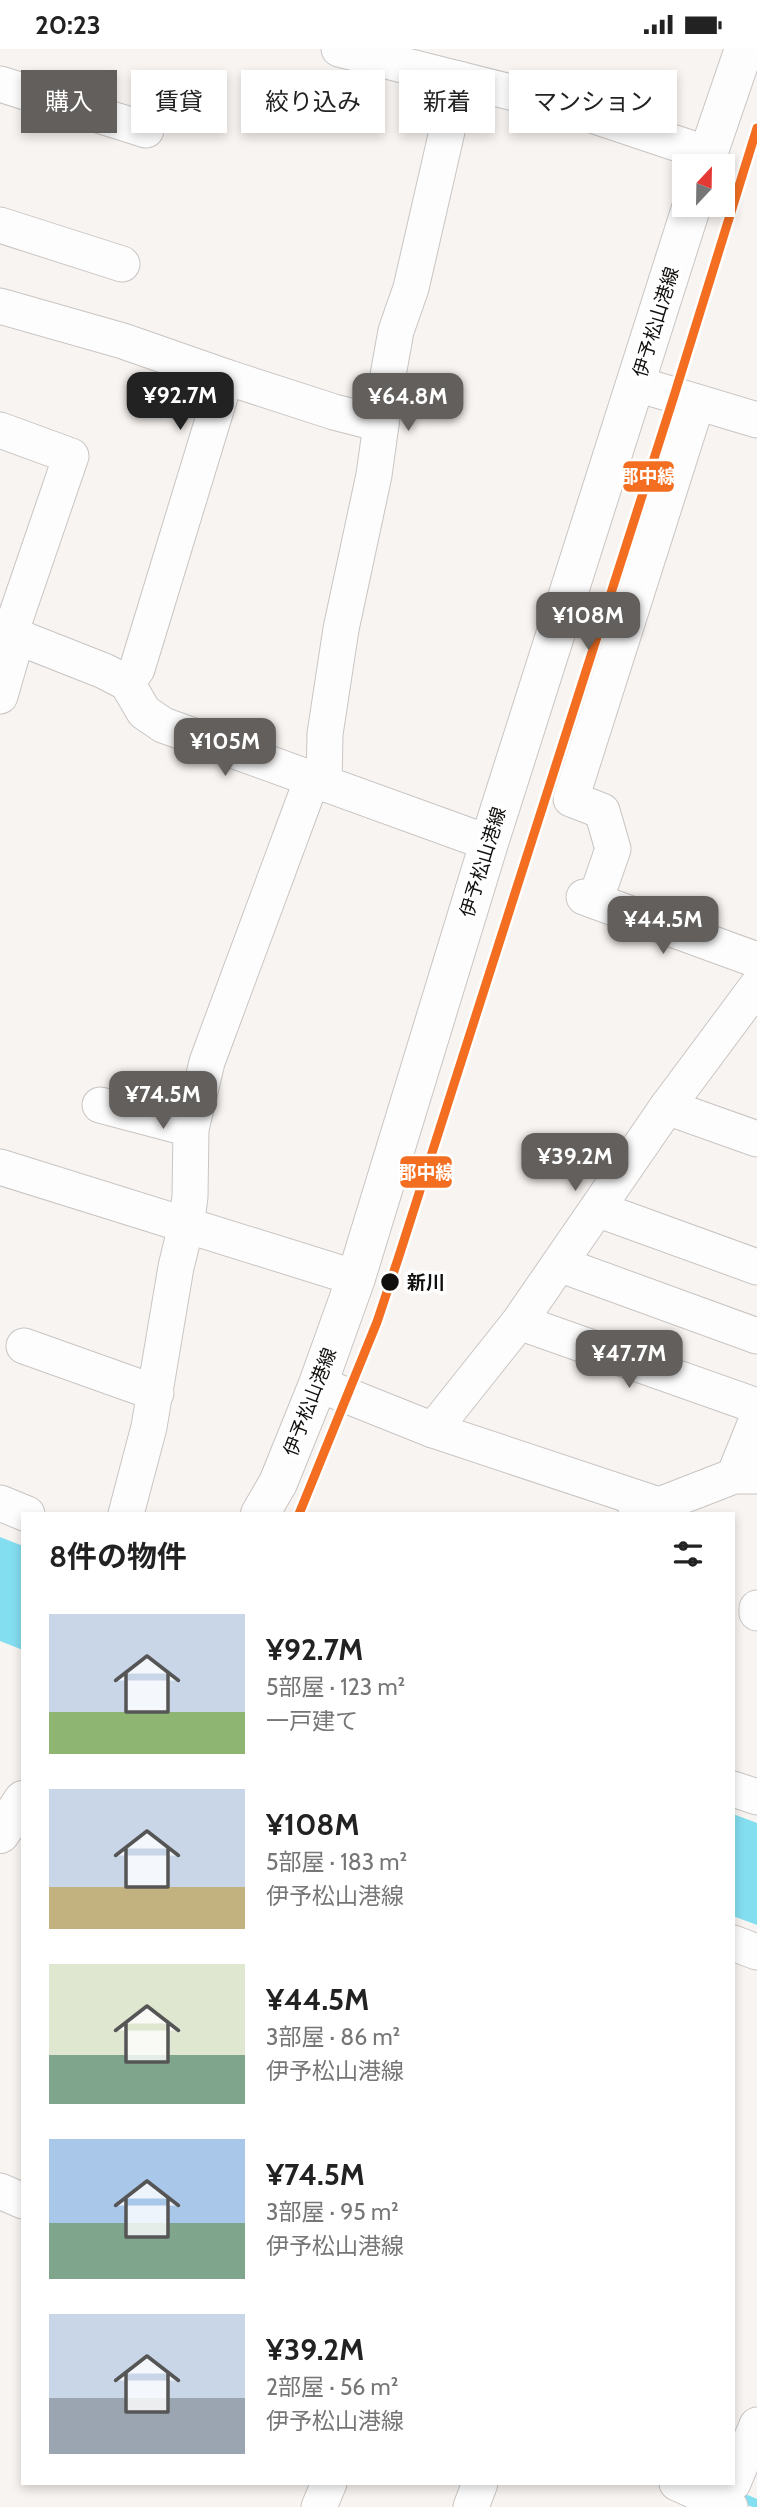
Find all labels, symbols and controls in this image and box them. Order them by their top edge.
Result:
text: 20:23 [35,9,101,41]
chip: 購入 [21,70,117,133]
chip: 賃貸 [131,70,227,133]
chip: 絞り込み [241,70,385,133]
chip: 新着 [399,70,495,133]
chip: マンション [509,70,677,133]
north arrow [672,154,735,217]
map controls [672,154,735,217]
street label: 伊予松山港線 [628,264,684,380]
pin: ¥92.7M [123,373,237,432]
pin: ¥64.8M [351,373,465,433]
text: ¥92.7M [143,381,217,409]
text: ¥64.8M [368,382,448,410]
line badge: 郡中線 [622,460,675,493]
text: 郡中線 [619,465,677,488]
pin: ¥108M [539,593,637,652]
text: ¥108M [552,601,624,629]
pin: ¥105M [176,719,274,778]
text: ¥105M [190,727,260,755]
street label: 伊予松山港線 [455,804,511,920]
pin: ¥44.5M [606,897,720,956]
text: ¥44.5M [623,905,703,933]
pin: ¥74.5M [106,1072,220,1131]
text: ¥74.5M [125,1080,201,1108]
pin: ¥39.2M [518,1133,632,1193]
text: ¥39.2M [537,1142,613,1170]
line badge: 郡中線 [399,1155,453,1189]
text: 郡中線 [397,1161,455,1184]
marker: 新川 [379,1271,401,1293]
place label: 新川 [407,1271,445,1294]
pin: ¥47.7M [572,1331,686,1390]
text: ¥47.7M [592,1339,666,1367]
street label: 伊予松山港線 [279,1345,341,1459]
icon: filters [669,1535,707,1573]
text: 8件の物件 [49,1538,187,1575]
text: ¥92.7M [266,1631,363,1668]
icon: home [105,1642,189,1726]
text: 5部屋 · 123 m² [266,1673,405,1701]
text: 一戸建て [266,1707,358,1735]
text: ¥108M [266,1806,359,1843]
icon: home [105,1817,189,1901]
text: 5部屋 · 183 m² [266,1848,407,1876]
text: 伊予松山港線 [266,1882,404,1910]
text: ¥44.5M [266,1981,369,2018]
icon: home [105,1992,189,2076]
text: 3部屋 · 86 m² [266,2023,400,2051]
text: 伊予松山港線 [266,2057,404,2085]
text: ¥74.5M [266,2156,365,2193]
icon: home [105,2167,189,2251]
text: 3部屋 · 95 m² [266,2198,399,2226]
text: 伊予松山港線 [266,2232,404,2260]
text: ¥39.2M [266,2331,364,2368]
icon: home [105,2342,189,2426]
text: 2部屋 · 56 m² [266,2373,398,2401]
text: 伊予松山港線 [266,2407,404,2435]

